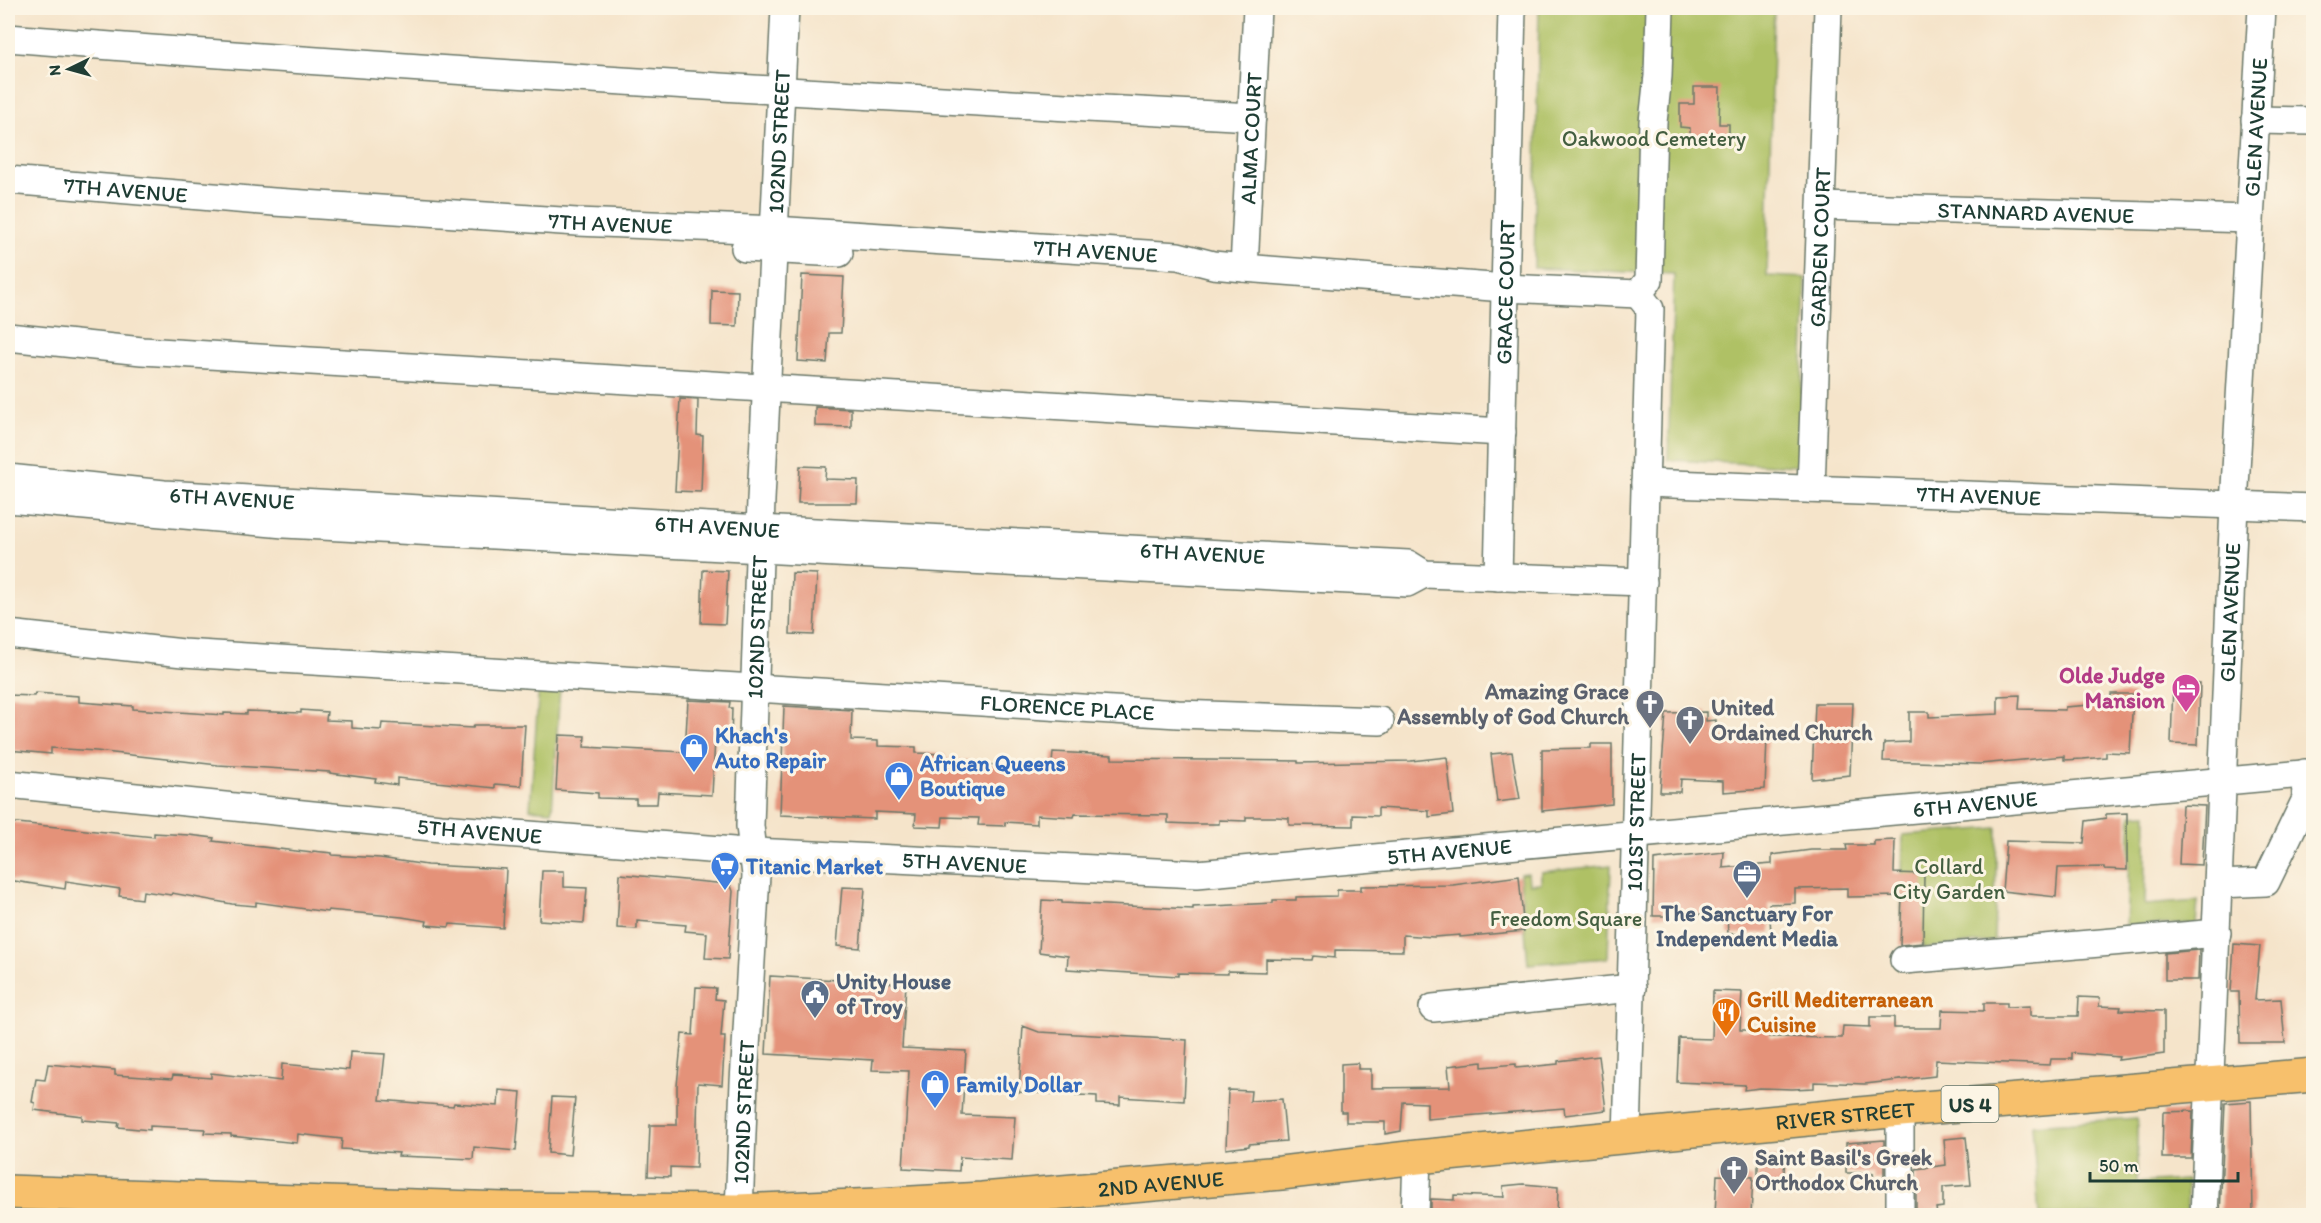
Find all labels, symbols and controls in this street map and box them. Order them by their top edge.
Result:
north arrow [39,39,99,99]
street label: GLEN AVENUE [2238,57,2273,198]
text: N [45,64,64,76]
street label: 102ND STREET [761,68,796,214]
street label: ALMA COURT [1234,71,1267,205]
park label: Oakwood Cemetery [1562,125,1747,152]
street label: GARDEN COURT [1803,166,1836,328]
street label: 7TH AVENUE [62,171,189,208]
street label: STANNARD AVENUE [1937,196,2135,229]
street label: 7TH AVENUE [547,207,673,239]
street label: GRACE COURT [1490,219,1520,365]
street label: 7TH AVENUE [1033,233,1159,268]
street label: 7TH AVENUE [1916,480,2041,511]
street label: 6TH AVENUE [169,481,295,515]
street label: 6TH AVENUE [654,509,780,544]
street label: 6TH AVENUE [1139,536,1266,570]
street label: GLEN AVENUE [2213,542,2246,683]
street label: 102ND STREET [741,554,773,699]
place label: Olde Judge Mansion [2059,662,2166,714]
hotel icon: Olde Judge Mansion [2170,672,2202,714]
place label: Amazing Grace Assembly of God Church [1396,678,1629,730]
street label: FLORENCE PLACE [979,688,1155,726]
church icon: Amazing Grace Assembly of God Church [1634,688,1666,730]
place label: United Ordained Church [1711,694,1873,746]
church icon: United Ordained Church [1674,704,1706,746]
place label: Khach's Auto Repair [714,722,827,774]
shop icon: Khach's Auto Repair [678,732,710,774]
place label: African Queens Boutique [919,750,1066,802]
street label: 101ST STREET [1620,752,1651,892]
shop icon: African Queens Boutique [883,760,915,802]
street label: 6TH AVENUE [1912,785,2039,823]
street label: 5TH AVENUE [416,812,543,849]
street label: 5TH AVENUE [1386,832,1513,870]
street label: 5TH AVENUE [901,846,1028,879]
supermarket icon: Titanic Market [709,850,741,892]
place label: Titanic Market [745,853,884,880]
park label: Collard City Garden [1893,853,2006,905]
office icon: The Sanctuary For Independent Media [1731,858,1763,900]
place label: The Sanctuary For Independent Media [1656,900,1839,952]
park label: Freedom Square [1490,905,1642,932]
place label: Unity House of Troy [836,968,951,1020]
public building icon: Unity House of Troy [799,978,831,1020]
place label: Grill Mediterranean Cuisine [1747,986,1934,1038]
restaurant icon: Grill Mediterranean Cuisine [1710,996,1742,1038]
street label: 102ND STREET [727,1039,760,1185]
shop icon: Family Dollar [919,1068,951,1110]
place label: Family Dollar [956,1071,1083,1098]
road number: US 4 [1942,1086,1998,1122]
street label: RIVER STREET [1774,1095,1917,1136]
place label: Saint Basil's Greek Orthodox Church [1755,1144,1933,1196]
scale bar [2090,1145,2238,1183]
church icon: Saint Basil's Greek Orthodox Church [1718,1154,1750,1196]
text: 50 m [2099,1155,2139,1177]
street label: 2ND AVENUE [1097,1165,1225,1202]

